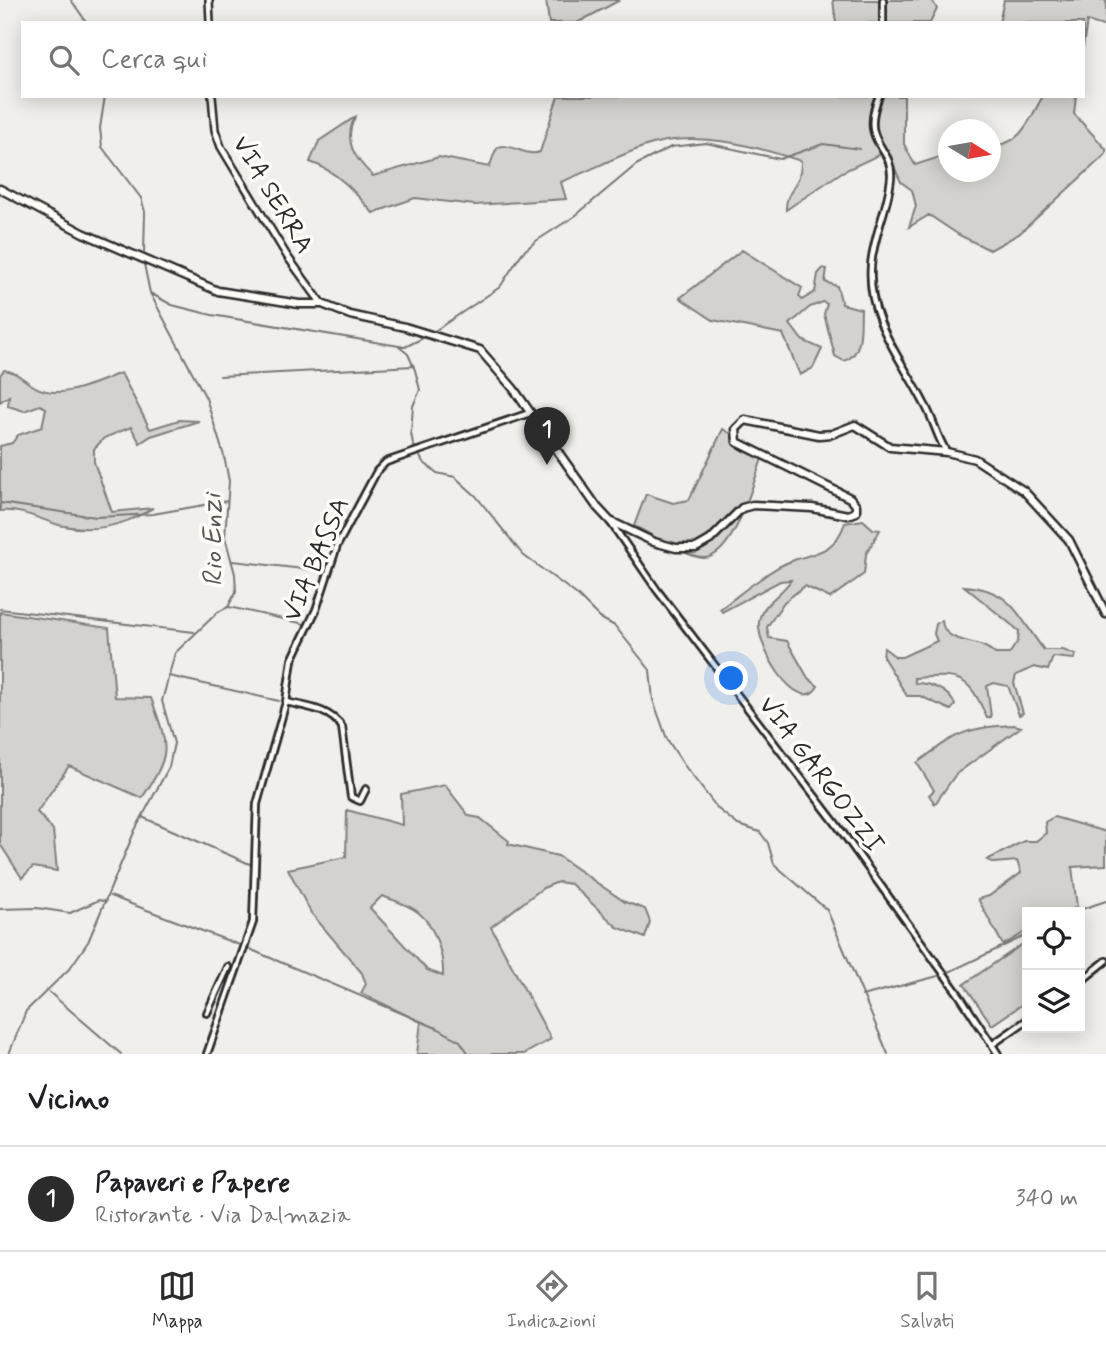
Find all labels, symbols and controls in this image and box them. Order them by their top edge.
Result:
search box [21,21,1085,98]
icon: search [45,41,83,79]
text: Cerca qui [101,43,207,77]
north arrow [938,119,1001,182]
street label: VIA SERRA [224,130,321,261]
pin: 1 [524,407,570,465]
water label: Rio Enzi [194,490,233,587]
street label: VIA BASSA [275,493,358,627]
your location [714,661,748,695]
street label: VIA GARGOZZI [750,690,891,861]
map controls [1022,907,1085,1033]
button: locate [1022,907,1085,970]
button: layers [1022,970,1085,1033]
text: Vicino [28,1080,109,1119]
text: Papaveri e Papere [95,1167,290,1201]
text: 1 [46,1184,56,1214]
text: 340 m [1015,1184,1078,1214]
text: Ristorante · Via Dalmazia [95,1201,350,1231]
tab: Mappa [152,1267,203,1334]
tab: Indicazioni [507,1267,596,1334]
tab: Salvati [900,1267,954,1334]

